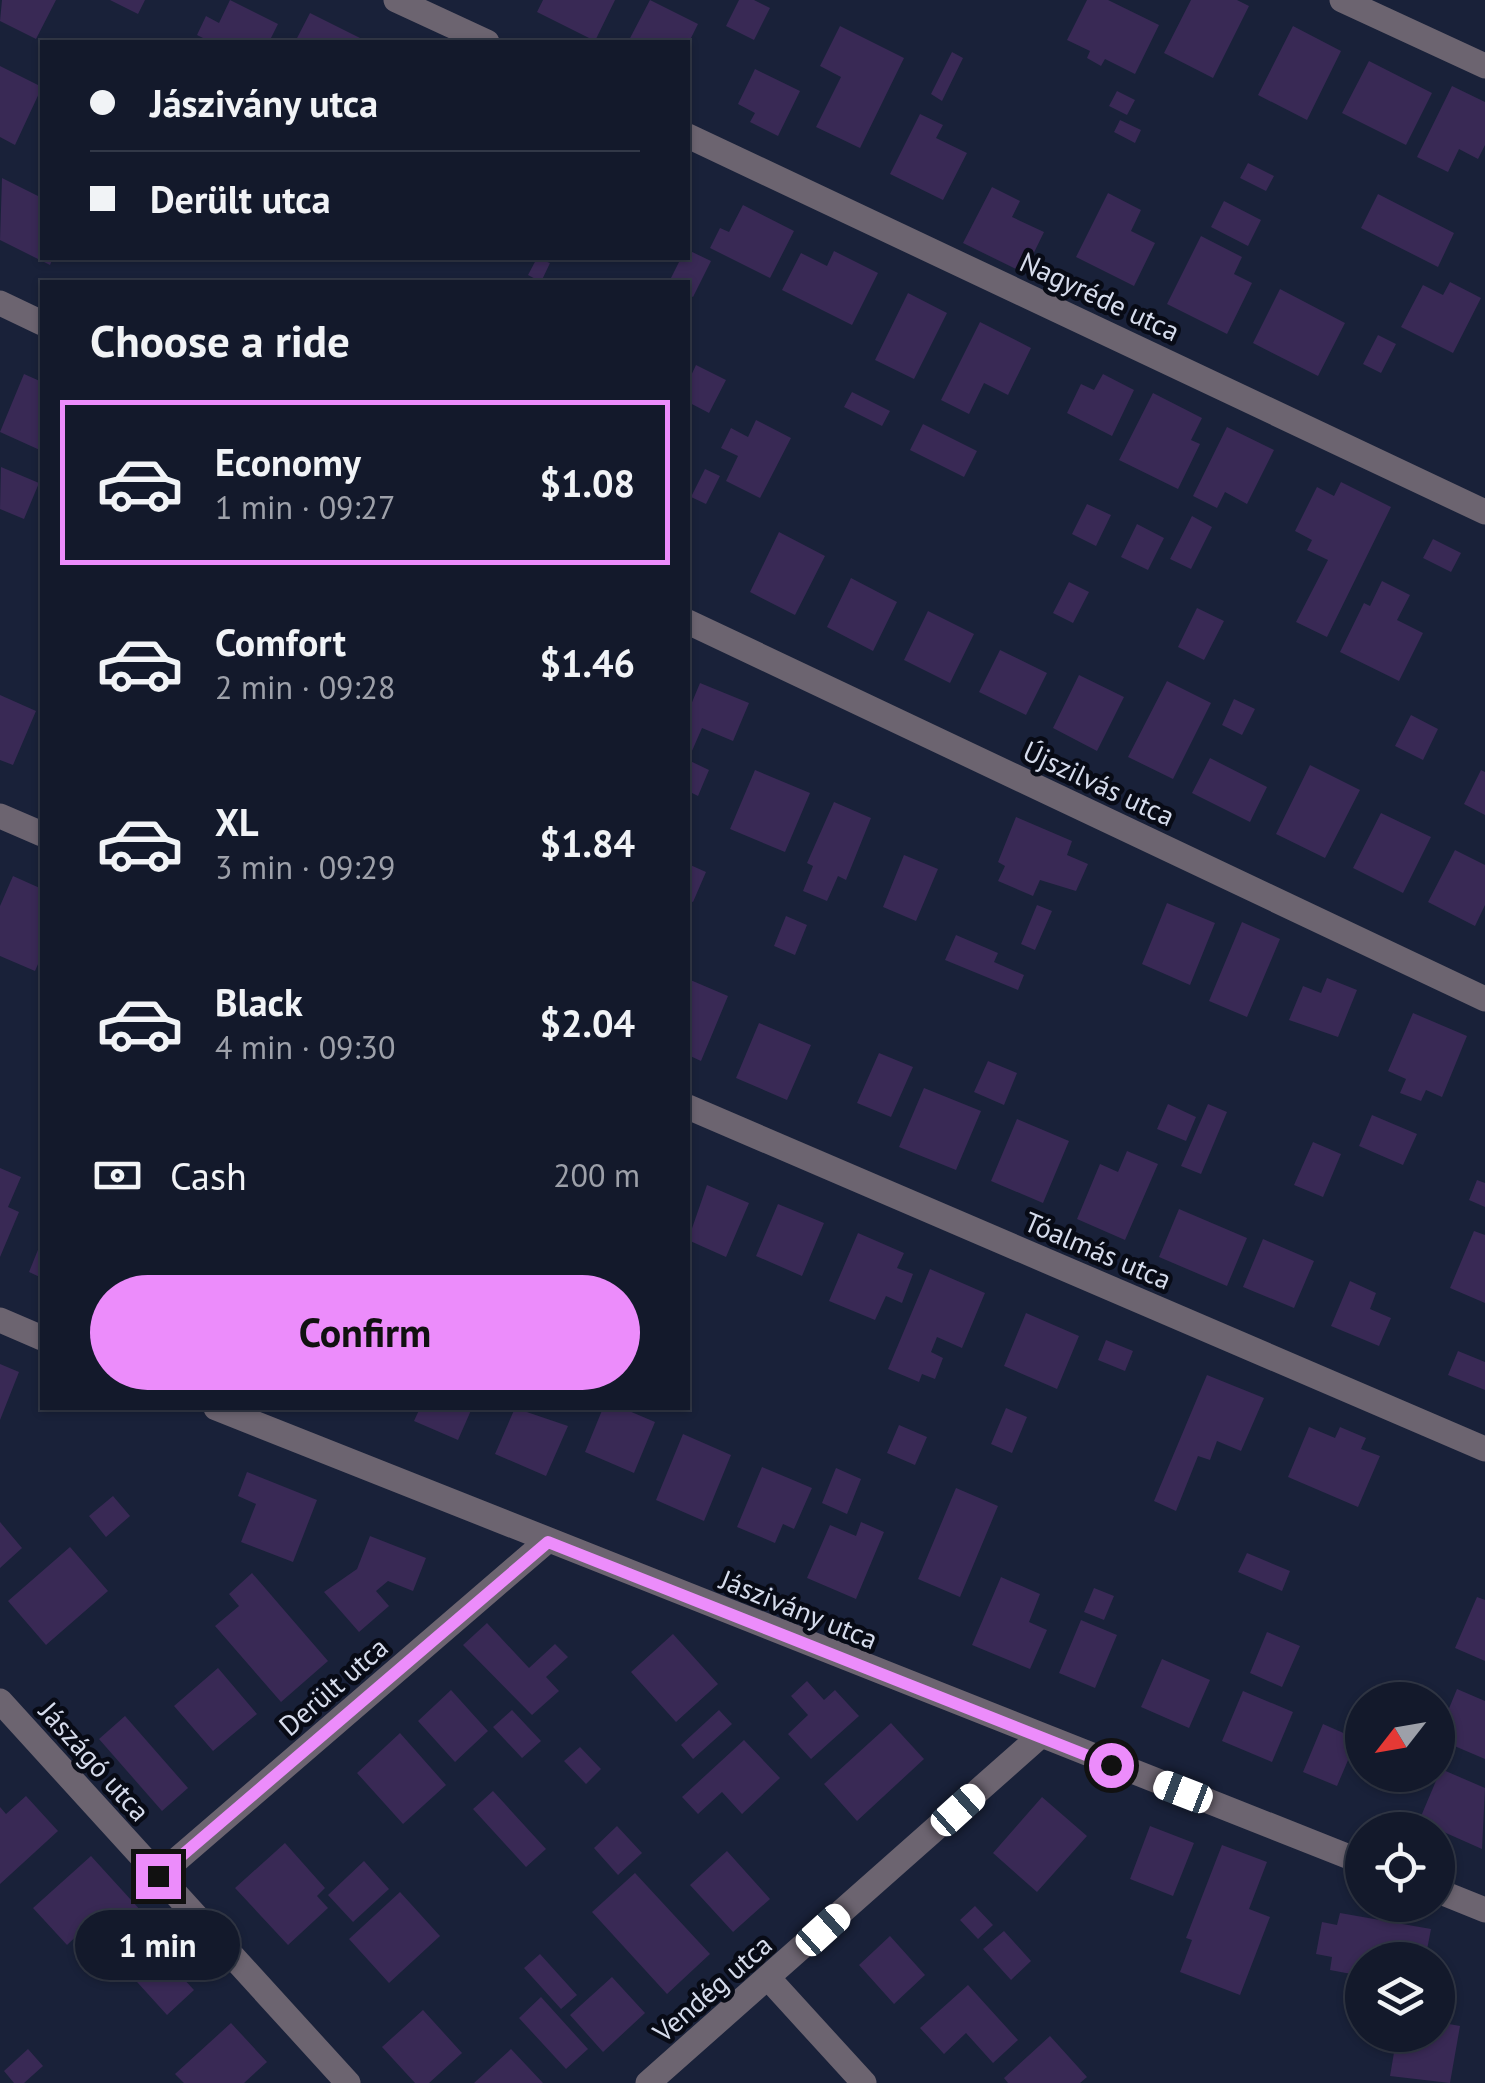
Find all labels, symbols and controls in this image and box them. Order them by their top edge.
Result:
text: Jászivány utca [150,78,378,127]
text: Derült utca [150,174,331,223]
street label: Nagyréde utca [1014,243,1186,349]
text: Choose a ride [90,311,350,369]
text: Economy [215,437,361,486]
icon: car [95,438,185,528]
text: $1.08 [539,458,635,507]
text: 1 min · 09:27 [215,486,395,528]
text: Comfort [215,617,346,666]
icon: car [95,618,185,708]
text: $1.46 [539,638,635,687]
text: 2 min · 09:28 [215,666,395,708]
street label: Újszilvás utca [1017,732,1181,834]
text: XL [215,797,259,846]
icon: car [95,798,185,888]
text: $1.84 [539,818,635,867]
text: 3 min · 09:29 [215,846,395,888]
text: Black [215,977,303,1026]
icon: car [95,978,185,1068]
text: $2.04 [539,998,635,1047]
text: 4 min · 09:30 [215,1026,395,1068]
icon: cash [90,1148,145,1203]
text: Cash [170,1151,247,1200]
text: 200 m [553,1154,640,1196]
street label: Tóalmás utca [1019,1202,1177,1298]
button: Confirm [90,1275,640,1390]
street label: Jászivány utca [714,1560,883,1657]
street label: Derült utca [271,1628,395,1744]
north arrow [1345,1682,1455,1792]
map controls [1345,1682,1455,2052]
street label: Jászágó utca [31,1693,158,1829]
route start [1089,1743,1134,1788]
car [1150,1767,1216,1817]
car [926,1779,990,1841]
button: locate [1345,1812,1455,1922]
route end [136,1854,181,1899]
car [791,1899,855,1961]
callout: 1 min [76,1911,240,1981]
text: 1 min [118,1924,197,1966]
street label: Vendég utca [644,1926,779,2051]
button: layers [1345,1942,1455,2052]

